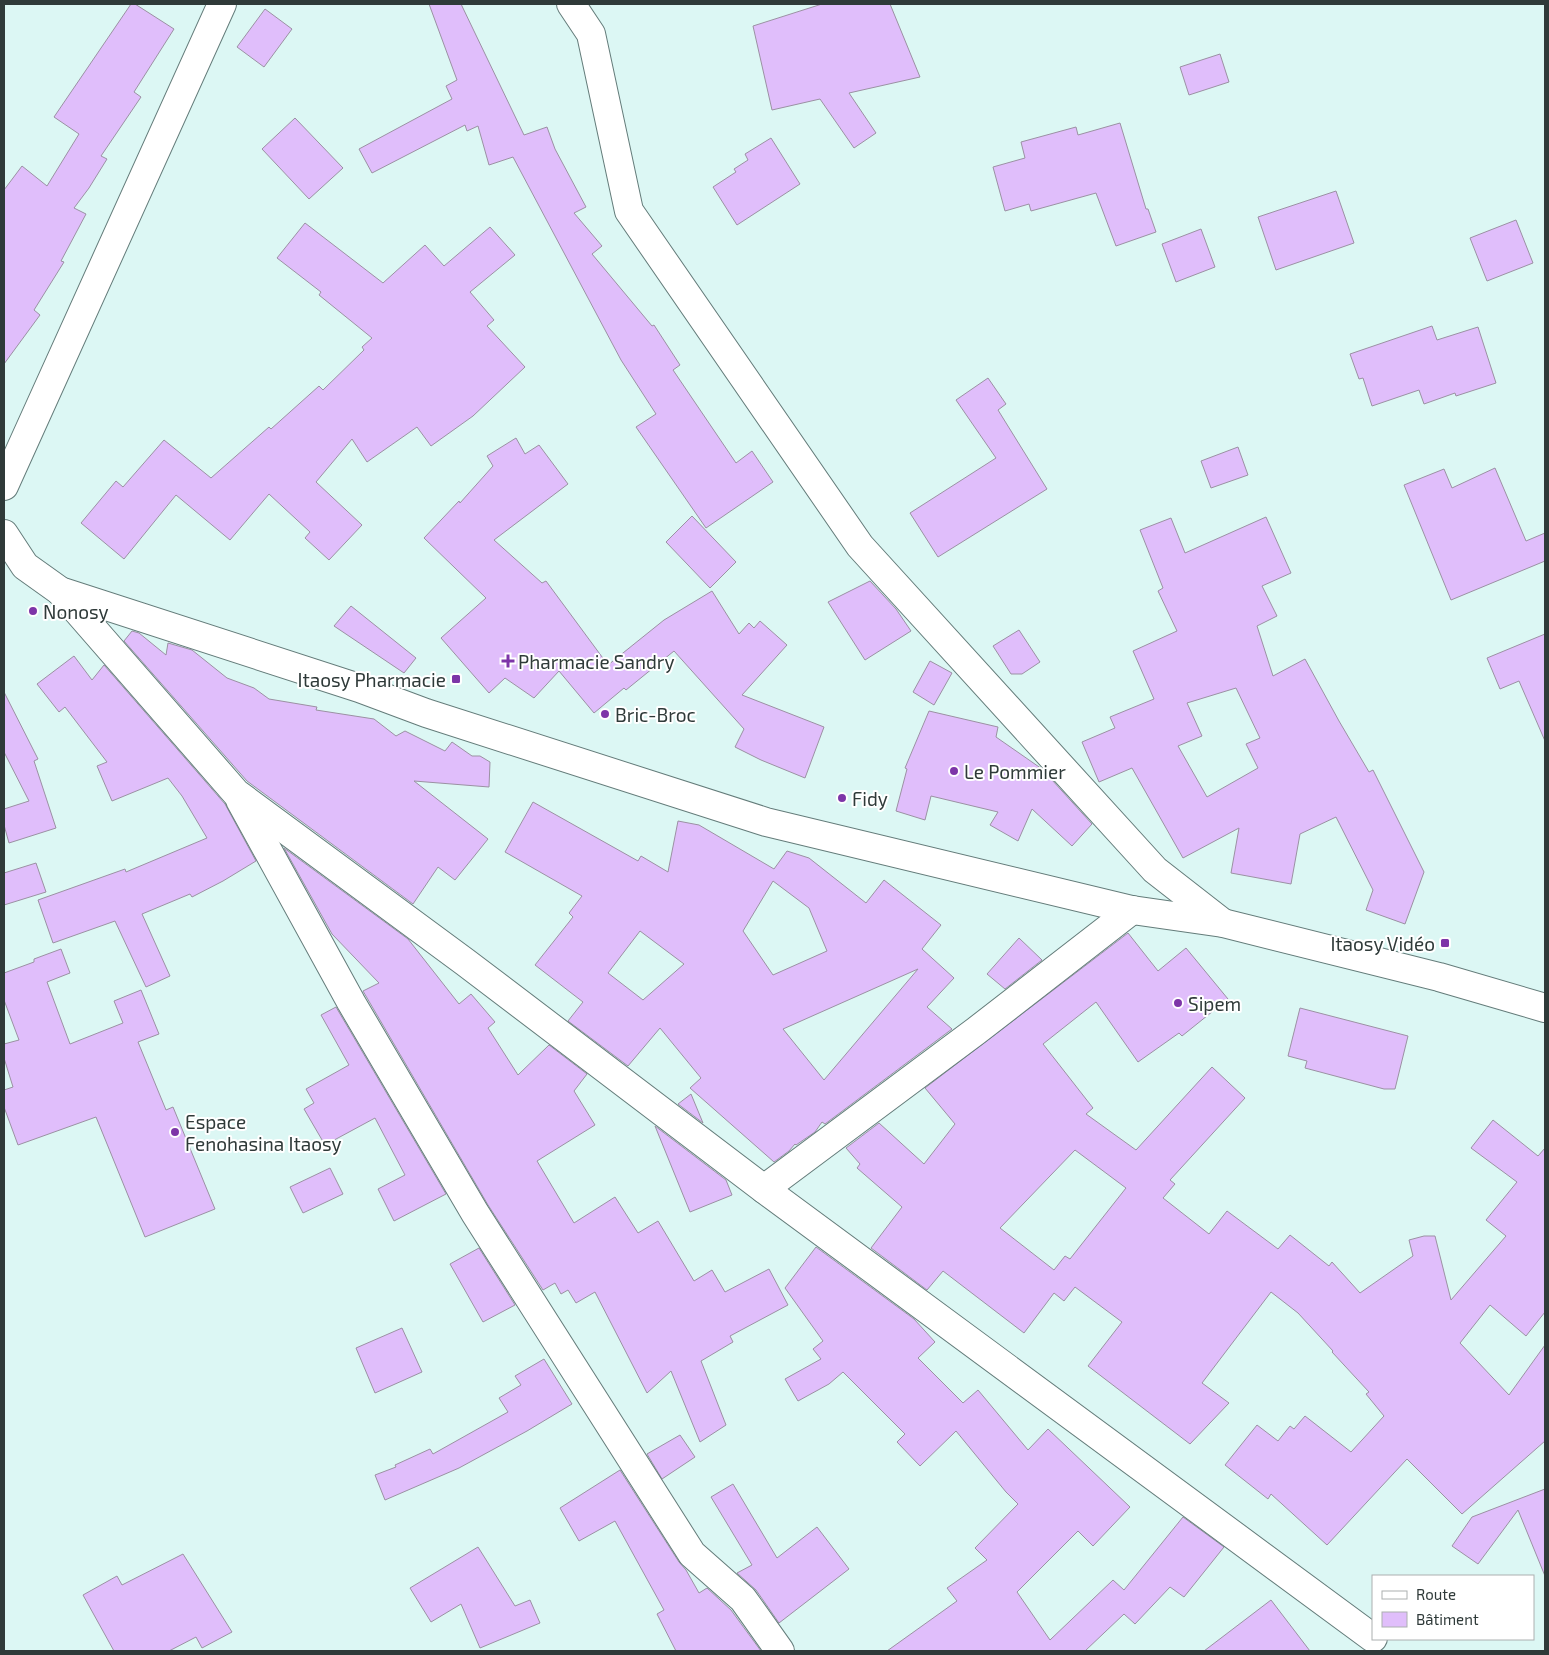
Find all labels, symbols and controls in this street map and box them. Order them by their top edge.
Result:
place label: Nonosy [43,600,109,623]
marker: Nonosy [27,605,39,617]
place label: Pharmacie Sandry [518,650,675,673]
marker: Pharmacie Sandry [502,655,514,667]
place label: Itaosy Pharmacie [298,668,446,691]
marker: Itaosy Pharmacie [450,673,462,685]
place label: Bric-Broc [615,703,696,726]
marker: Bric-Broc [599,708,611,720]
place label: Le Pommier [964,760,1066,783]
marker: Le Pommier [948,765,960,777]
place label: Fidy [852,787,888,810]
marker: Fidy [836,792,848,804]
place label: Itaosy Vidéo [1330,932,1435,955]
marker: Itaosy Vidéo [1439,937,1451,949]
place label: Sipem [1188,992,1241,1015]
marker: Sipem [1172,997,1184,1009]
place label: Espace Fenohasina Itaosy [185,1110,342,1155]
marker: Espace Fenohasina Itaosy [169,1126,181,1138]
legend [1372,1575,1534,1640]
text: Route [1416,1585,1456,1603]
text: Bâtiment [1416,1610,1479,1628]

